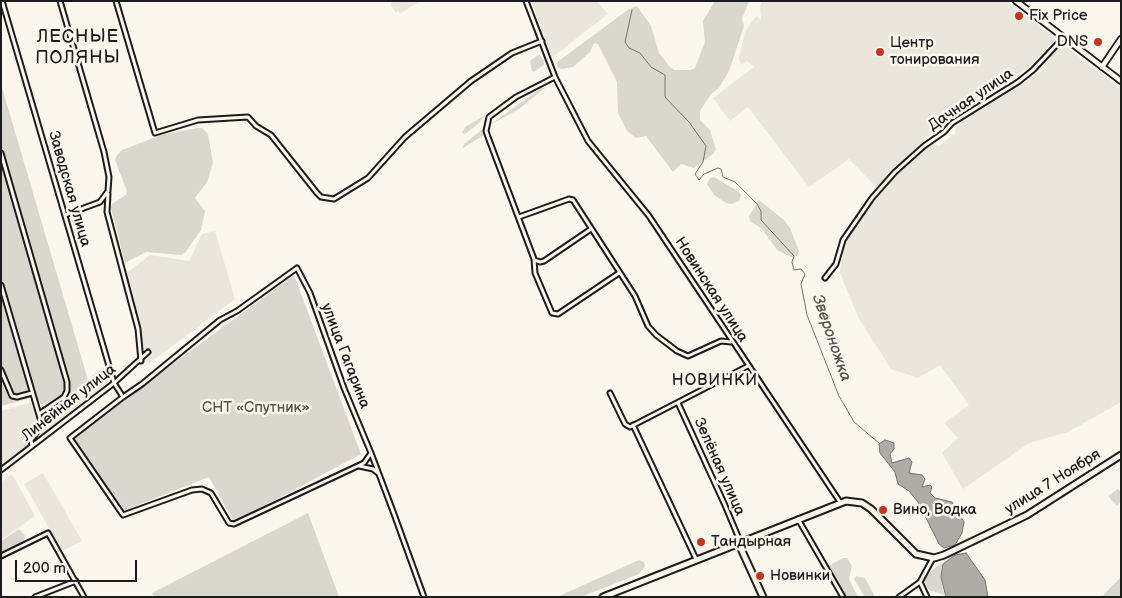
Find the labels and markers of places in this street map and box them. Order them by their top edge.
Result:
place label: Fix Price [1029,7,1088,25]
marker: Fix Price [1013,10,1025,22]
place label: DNS [1057,33,1088,51]
place label: Центр тонирования [890,34,980,69]
marker: DNS [1092,36,1104,48]
marker: Центр тонирования [874,46,886,58]
place label: Вино, Водка [893,501,977,519]
marker: Вино, Водка [877,504,889,516]
place label: Тандырная [711,533,791,551]
marker: Тандырная [695,536,707,548]
place label: Новинки [770,567,830,585]
marker: Новинки [754,570,766,582]

